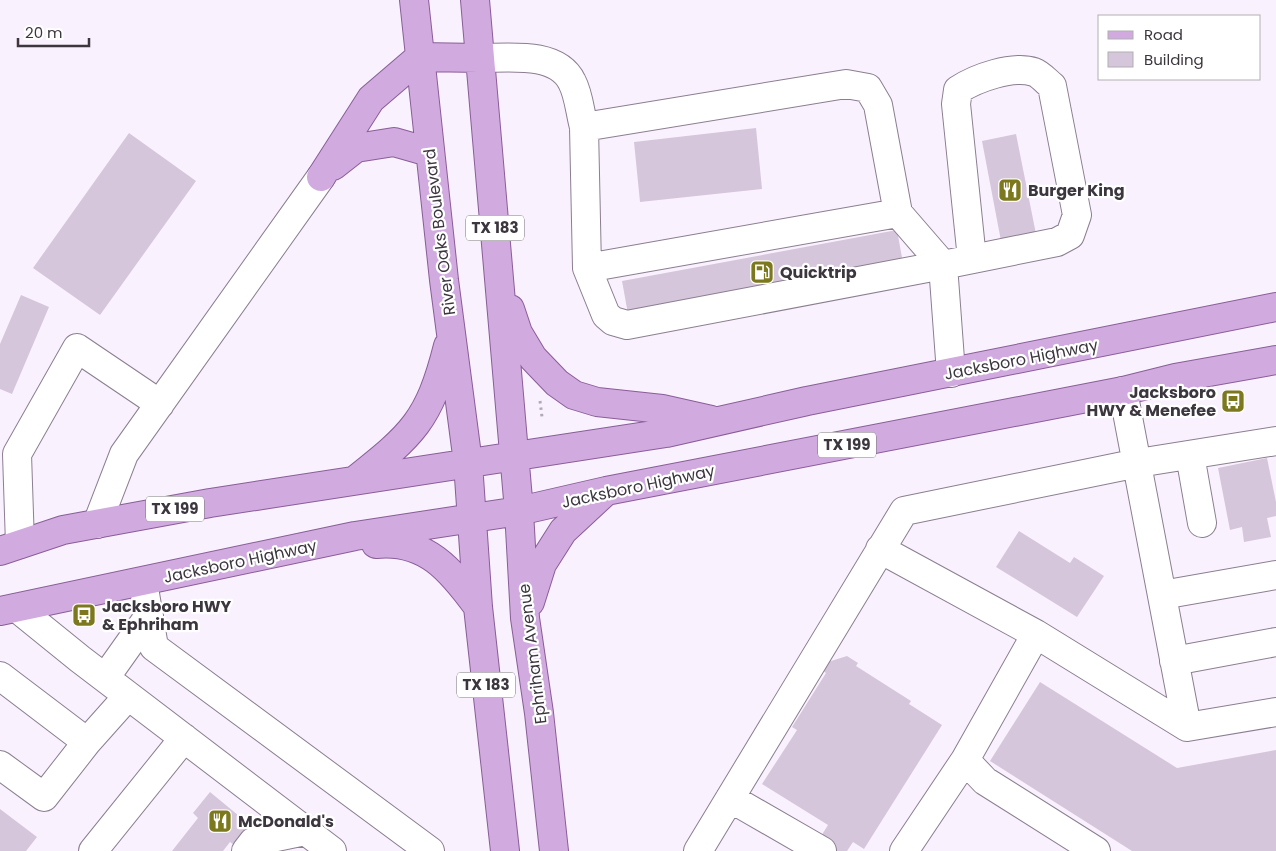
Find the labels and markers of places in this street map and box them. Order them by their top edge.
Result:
restaurant icon: Burger King [997,177,1023,203]
place label: Burger King [1028,179,1125,202]
fuel station icon: Quicktrip [749,259,775,285]
place label: Quicktrip [780,261,857,284]
place label: Jacksboro HWY & Menefee [1087,381,1216,422]
bus stop icon: Jacksboro HWY & Menefee [1220,388,1246,414]
place label: Jacksboro HWY & Ephriham [102,595,232,636]
bus stop icon: Jacksboro HWY & Ephriham [71,602,97,628]
restaurant icon: McDonald's [207,808,233,834]
place label: McDonald's [238,810,334,833]

